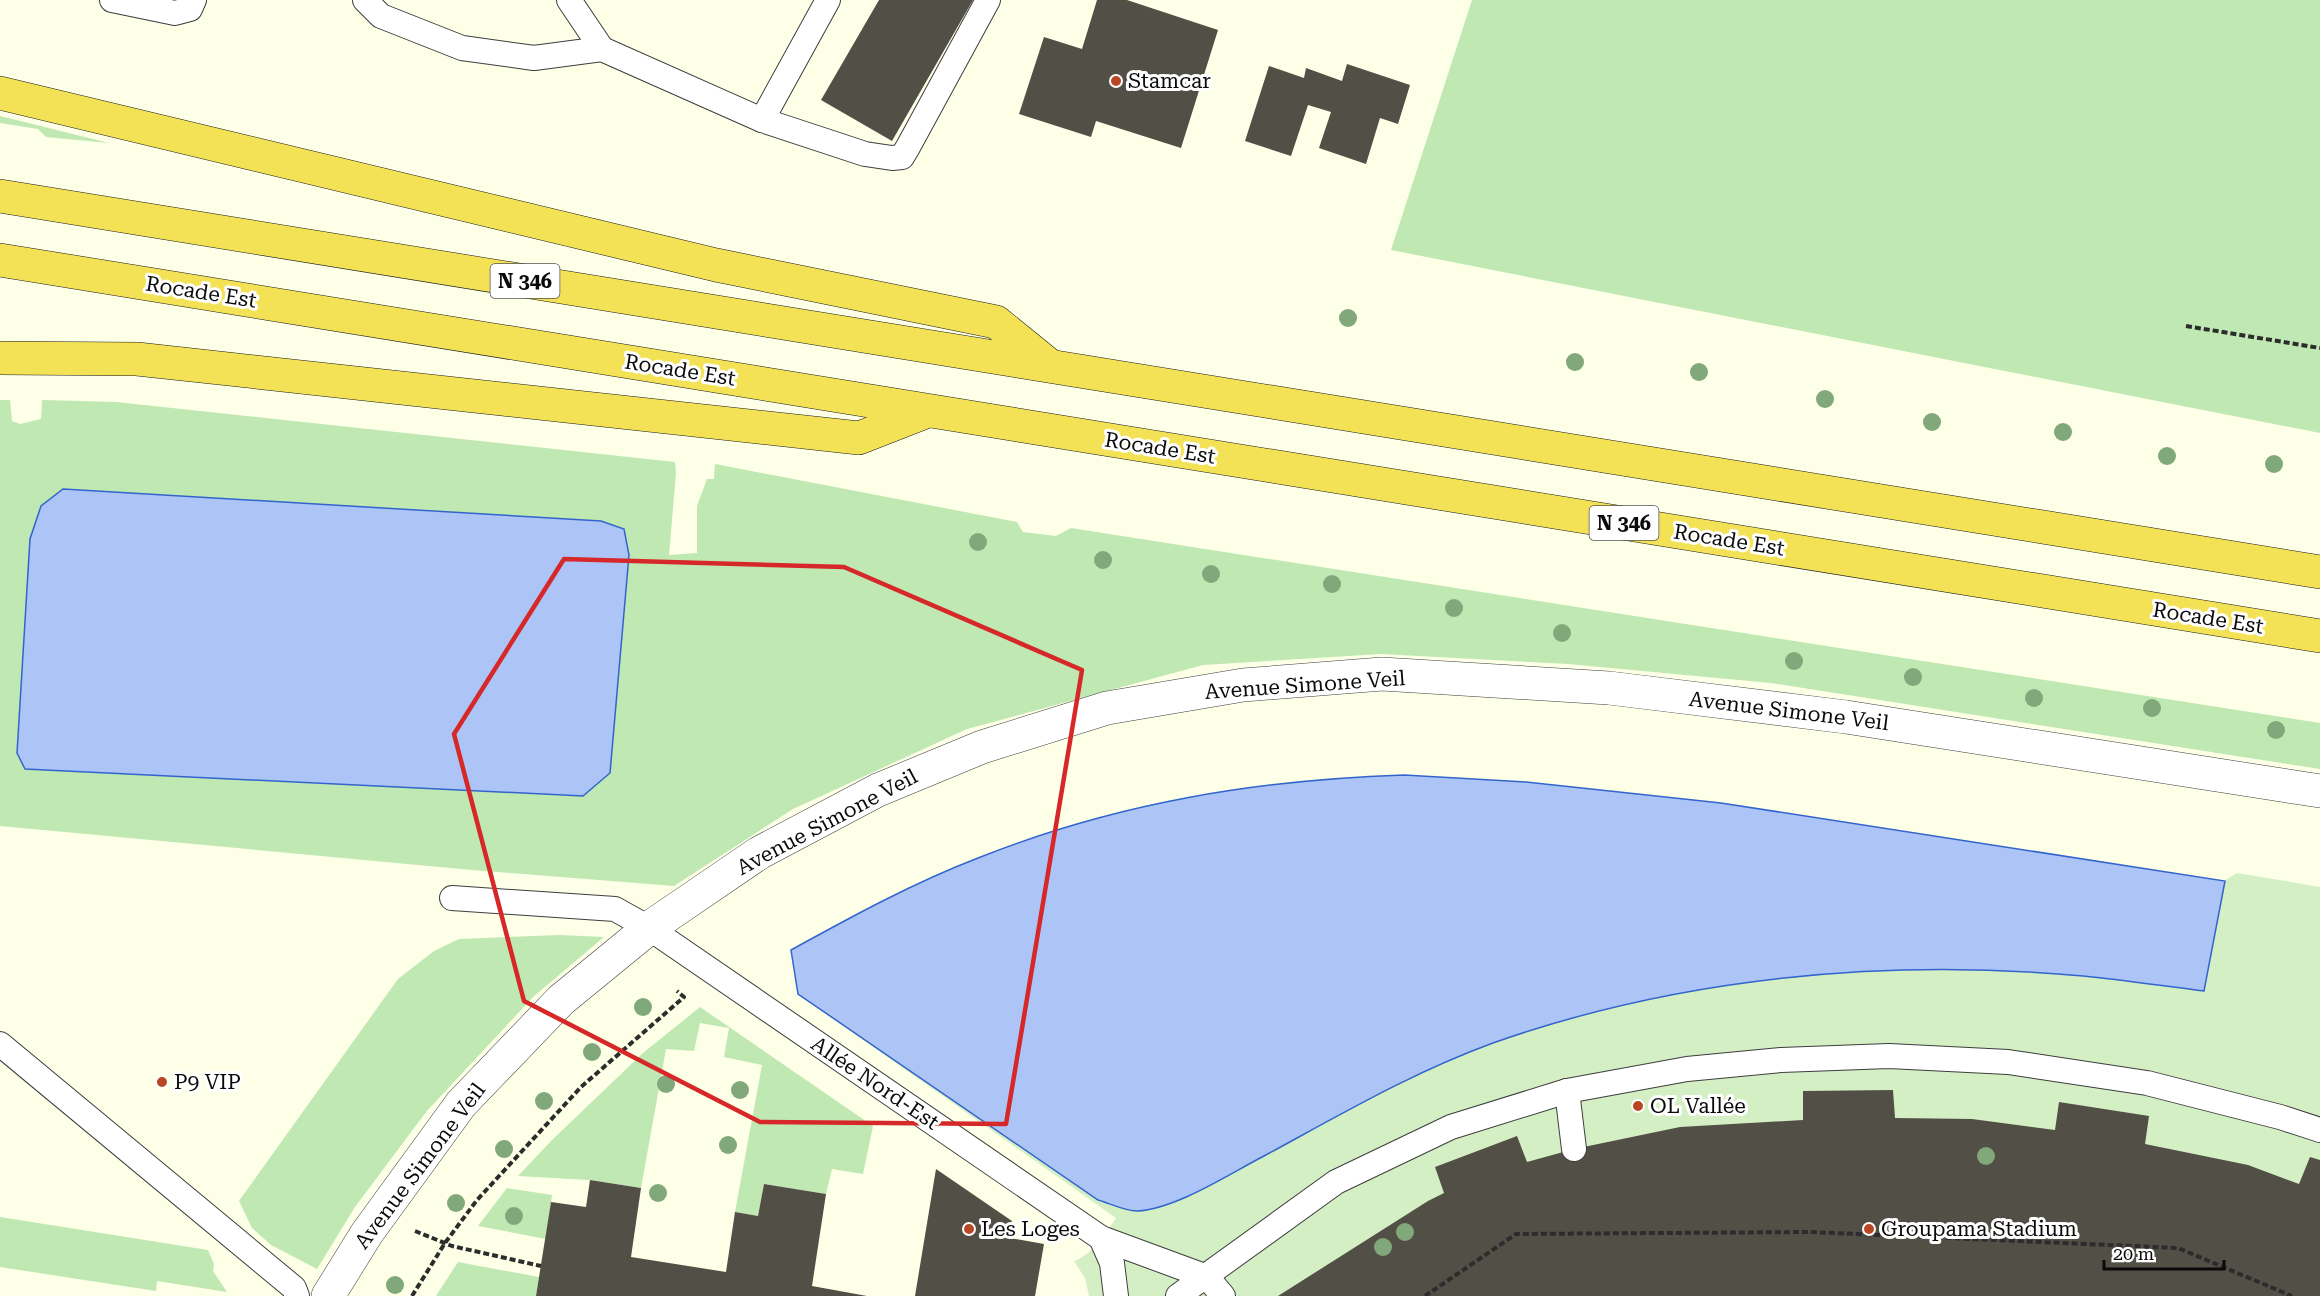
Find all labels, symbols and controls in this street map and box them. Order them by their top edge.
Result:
place label: Stamcar [1128,69,1211,93]
marker: Stamcar [1109,74,1123,88]
road number: N 346 [490,264,560,298]
street label: Rocade Est [144,271,258,313]
street label: Rocade Est [623,349,737,391]
street label: Rocade Est [1103,427,1217,469]
road number: N 346 [1590,506,1658,540]
street label: Rocade Est [1672,519,1786,561]
street label: Rocade Est [2151,597,2265,639]
street label: Avenue Simone Veil [1204,666,1407,704]
street label: Avenue Simone Veil [1688,687,1891,735]
street label: Avenue Simone Veil [733,764,922,880]
street label: Allée Nord-Est [807,1032,943,1135]
place label: P9 VIP [174,1070,241,1094]
marker: P9 VIP [155,1075,169,1089]
street label: Avenue Simone Veil [350,1078,490,1254]
place label: OL Vallée [1650,1094,1746,1118]
marker: OL Vallée [1631,1099,1645,1113]
place label: Les Loges [981,1217,1080,1241]
place label: Groupama Stadium [1881,1217,2077,1241]
marker: Les Loges [962,1222,976,1236]
marker: Groupama Stadium [1862,1222,1876,1236]
scale bar [2104,1233,2224,1271]
text: 20 m [2113,1243,2154,1264]

